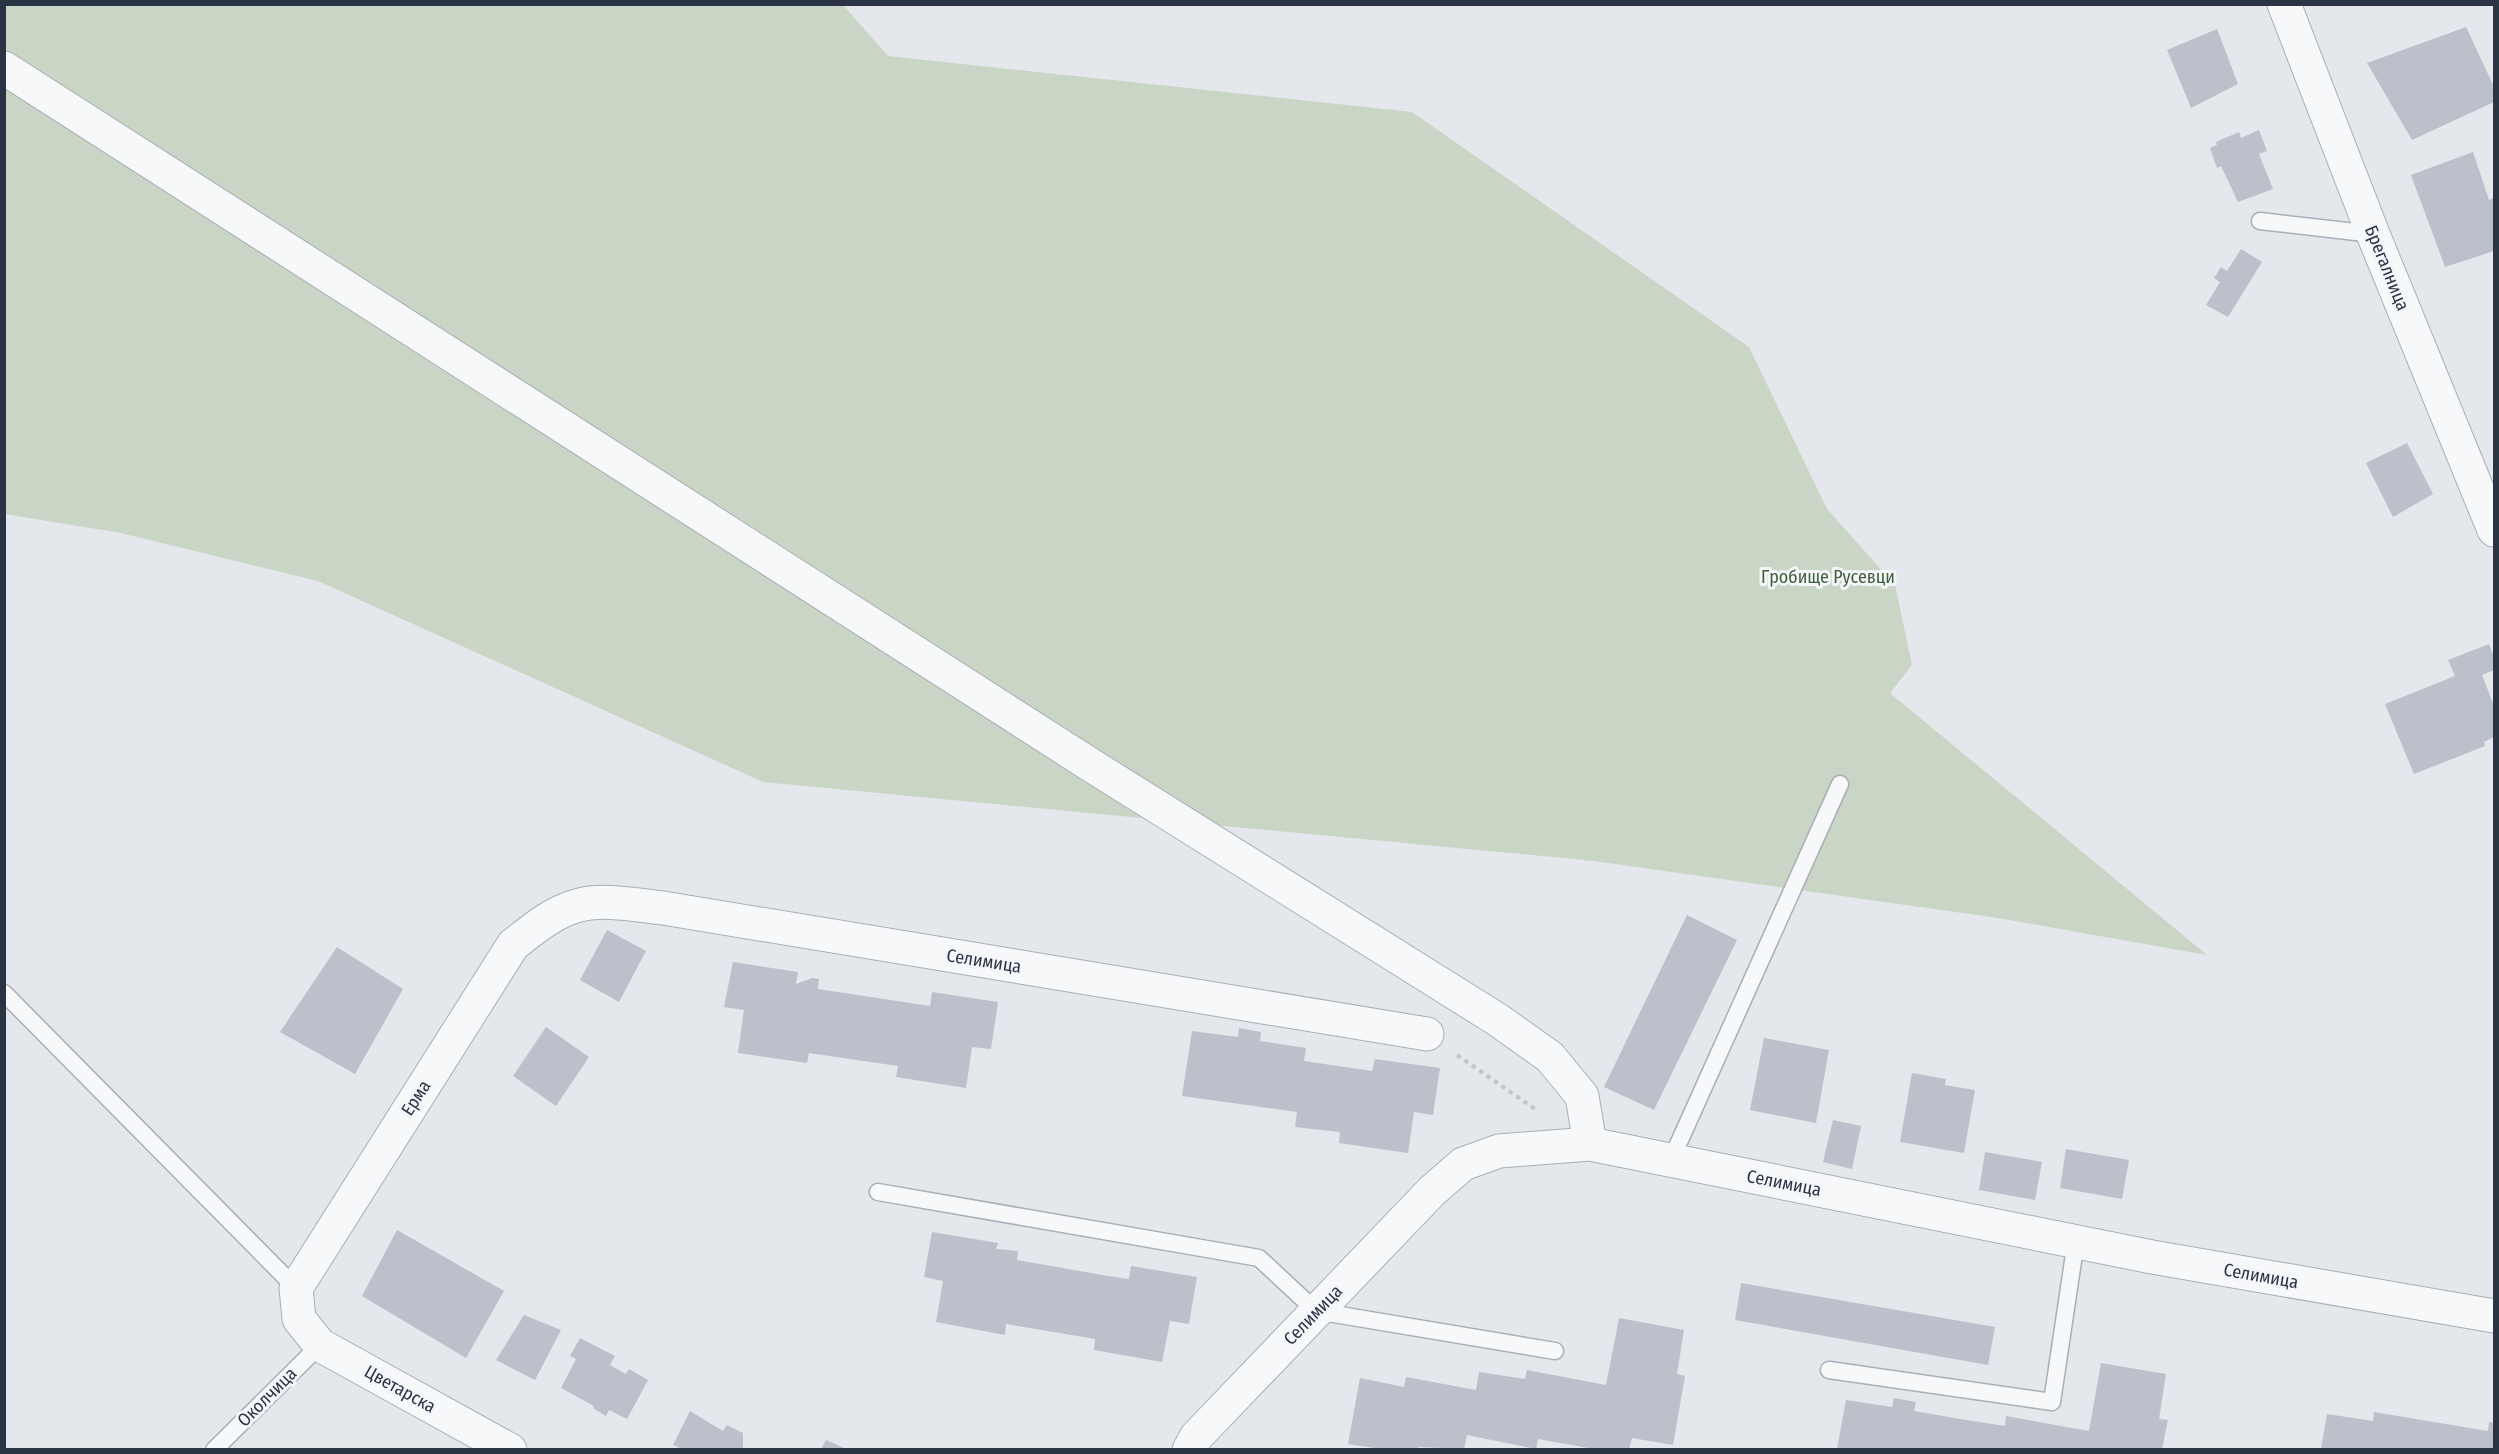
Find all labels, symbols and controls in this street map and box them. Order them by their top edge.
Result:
street label: Брегалница [2360,222,2414,314]
park label: Гробище Русевци [1761,566,1895,588]
street label: Селимица [945,944,1023,978]
street label: Ерма [396,1076,436,1120]
street label: Селимица [1745,1165,1823,1201]
street label: Селимица [2222,1259,2300,1293]
street label: Селимица [1279,1280,1347,1350]
street label: Цветарска [361,1360,440,1418]
street label: Околчица [233,1363,301,1431]

